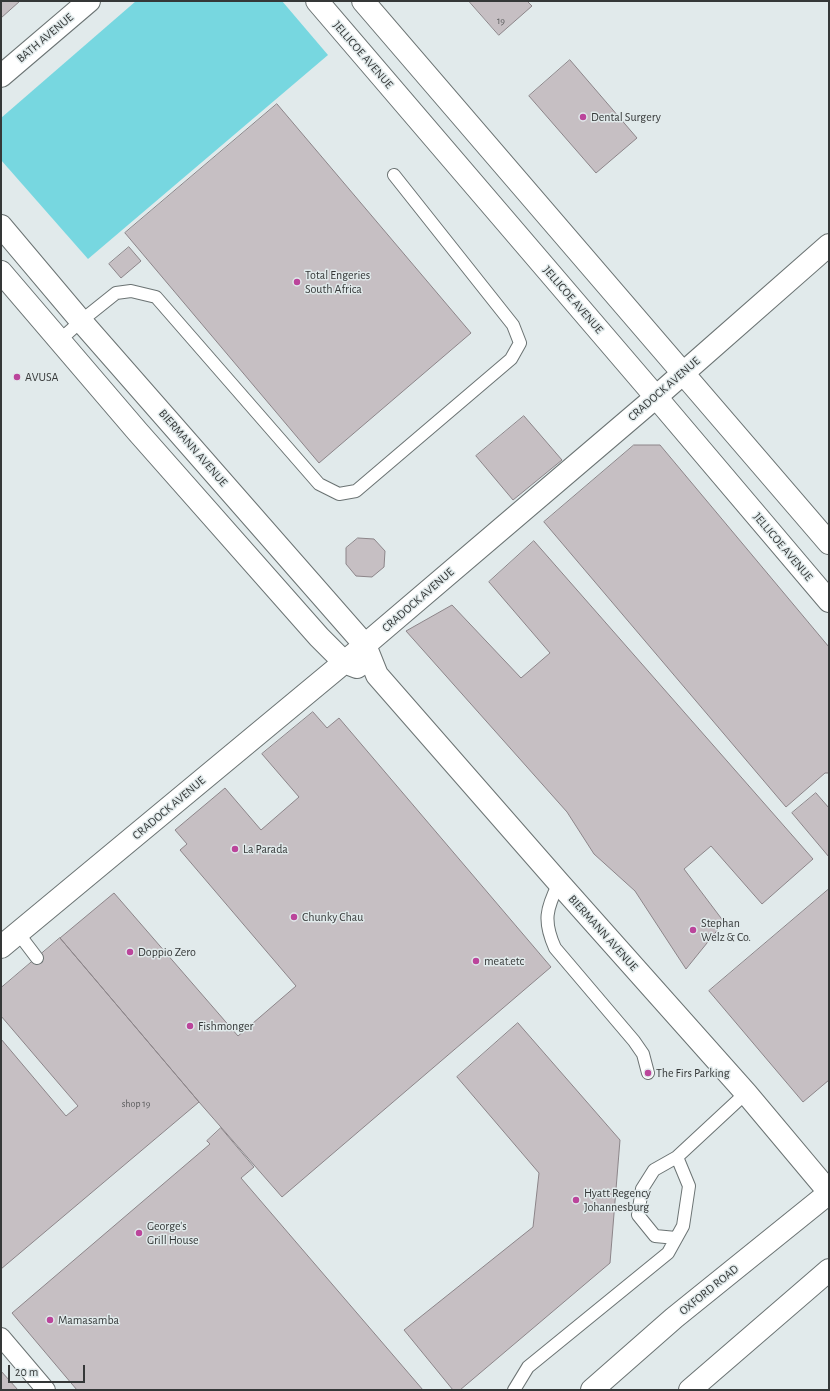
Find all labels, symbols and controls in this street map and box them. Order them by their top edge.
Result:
street label: BATH AVENUE [14,10,76,66]
house number: 19 [497,15,505,27]
street label: JELLICOE AVENUE [330,18,396,92]
place label: Dental Surgery [591,110,661,124]
marker: Dental Surgery [578,112,588,122]
street label: JELLICOE AVENUE [540,263,606,337]
place label: Total Engeries South Africa [305,268,370,296]
marker: Total Engeries South Africa [292,277,302,287]
street label: CRADOCK AVENUE [625,354,703,424]
place label: AVUSA [25,370,59,384]
marker: AVUSA [12,372,22,382]
street label: BIERMANN AVENUE [156,406,230,490]
street label: JELLICOE AVENUE [750,510,816,584]
street label: CRADOCK AVENUE [379,565,457,635]
street label: CRADOCK AVENUE [130,773,208,843]
place label: La Parada [243,842,288,856]
marker: La Parada [230,844,240,854]
street label: BIERMANN AVENUE [565,892,641,974]
place label: Chunky Chau [302,910,363,924]
marker: Chunky Chau [289,912,299,922]
place label: Stephan Welz & Co. [701,916,751,944]
marker: Stephan Welz & Co. [688,925,698,935]
place label: Doppio Zero [138,945,196,959]
marker: Doppio Zero [125,947,135,957]
place label: meat.etc [484,954,524,968]
marker: meat.etc [471,956,481,966]
place label: Fishmonger [198,1019,253,1033]
marker: Fishmonger [185,1021,195,1031]
place label: The Firs Parking [656,1066,730,1080]
marker: The Firs Parking [643,1068,653,1078]
house number: shop 19 [122,1098,150,1110]
place label: Hyatt Regency Johannesburg [584,1186,651,1214]
marker: Hyatt Regency Johannesburg [571,1195,581,1205]
place label: George's Grill House [147,1219,199,1247]
marker: George's Grill House [134,1228,144,1238]
street label: OXFORD ROAD [676,1262,742,1318]
place label: Mamasamba [58,1313,119,1327]
marker: Mamasamba [45,1315,55,1325]
scale bar [10,1357,87,1383]
text: 20 m [15,1366,38,1378]

